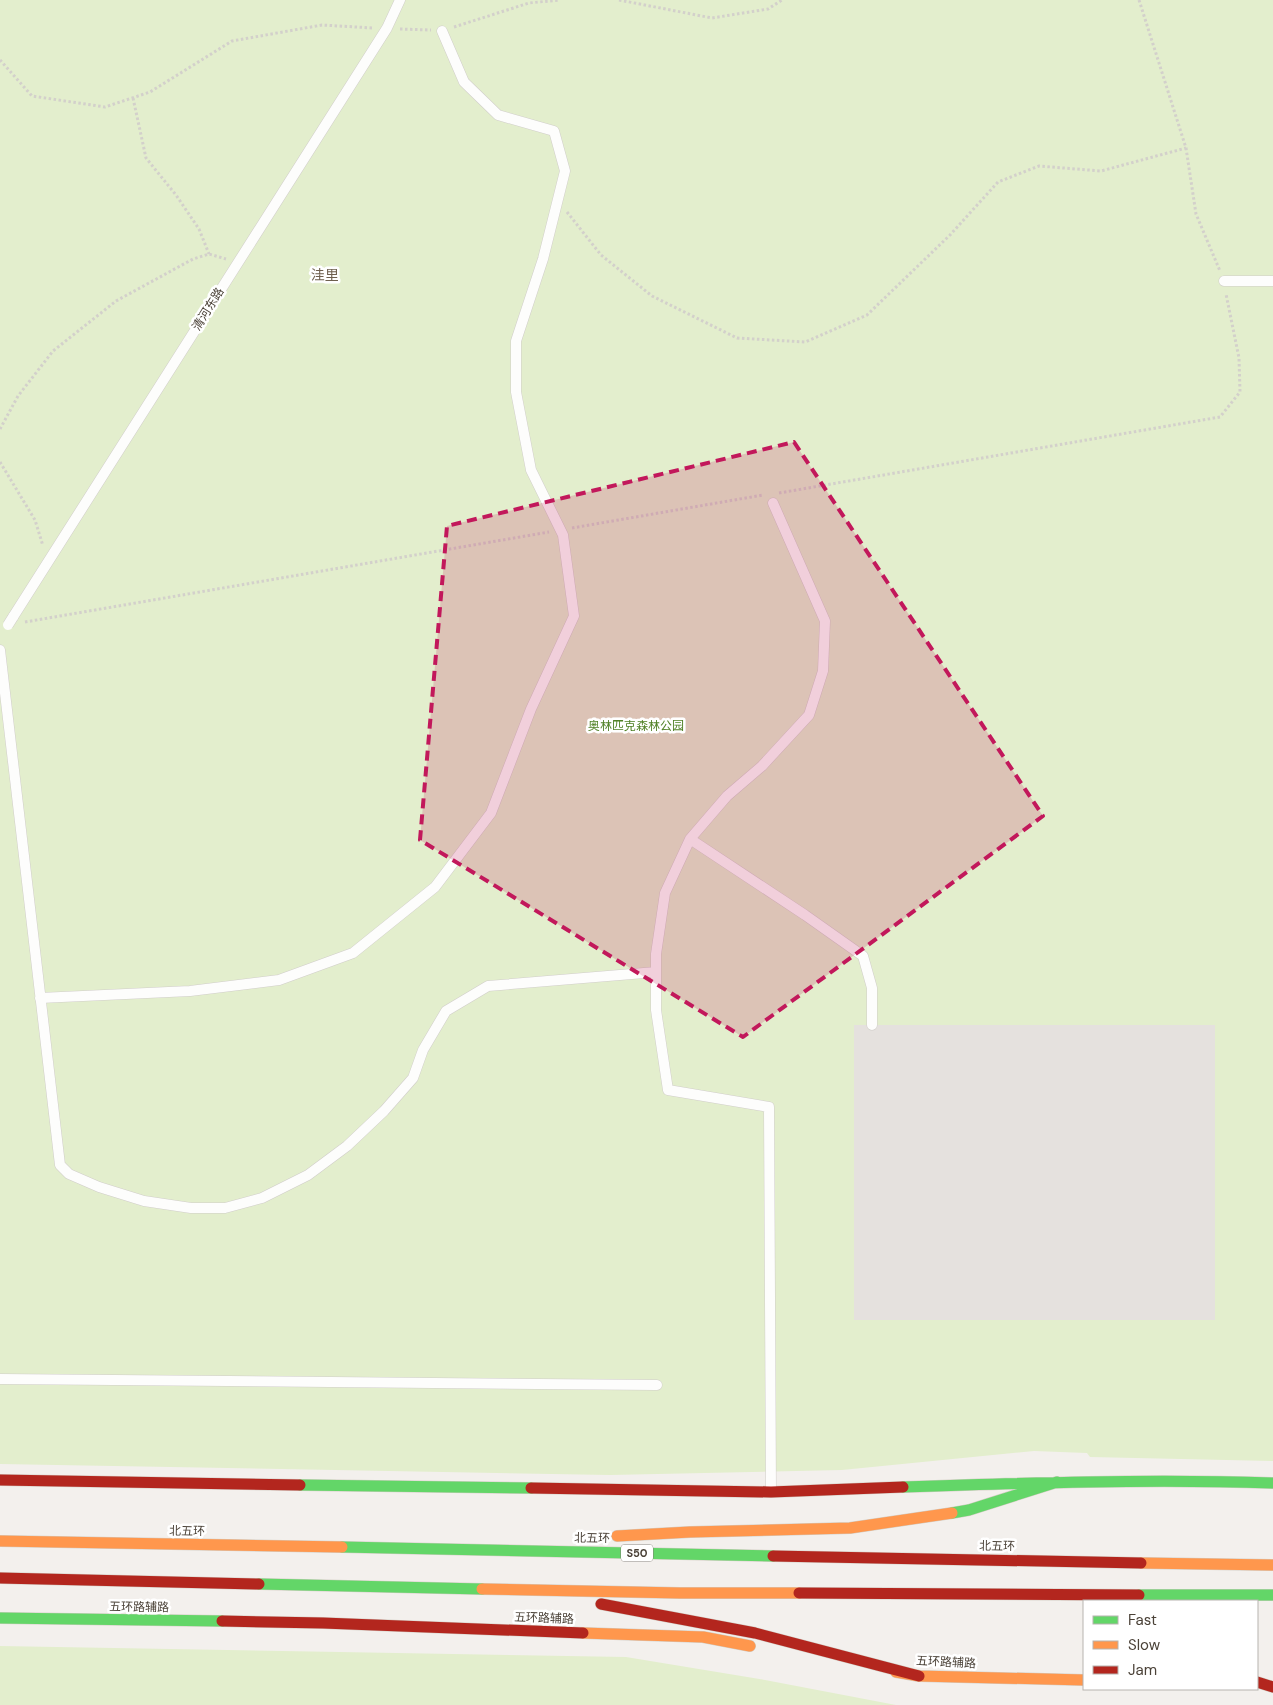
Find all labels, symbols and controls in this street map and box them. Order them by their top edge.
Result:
district label: 洼里 [311,266,339,284]
street label: 清河东路 [188,284,228,334]
park label: 奥林匹克森林公园 [588,718,684,734]
street label: 北五环 [169,1523,205,1539]
street label: 北五环 [574,1530,610,1546]
street label: 北五环 [979,1538,1015,1554]
road number: S50 [621,1545,653,1562]
street label: 五环路辅路 [109,1598,169,1616]
legend [1083,1600,1258,1690]
street label: 五环路辅路 [514,1609,574,1627]
text: Fast [1128,1610,1157,1630]
text: Slow [1128,1635,1161,1655]
street label: 五环路辅路 [916,1652,976,1672]
text: Jam [1128,1660,1157,1680]

